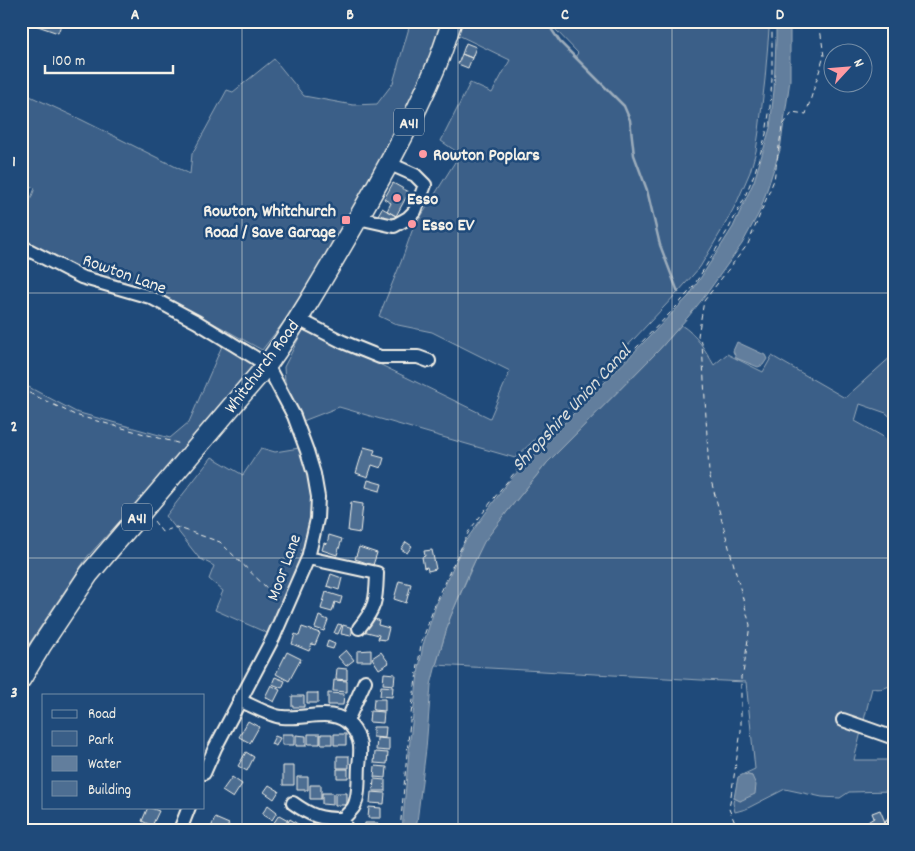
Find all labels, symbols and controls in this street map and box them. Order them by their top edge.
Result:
text: A [131,4,140,27]
text: B [346,4,354,27]
text: C [561,4,569,27]
text: D [776,4,785,27]
scale bar [45,42,172,74]
north arrow [822,42,872,92]
text: 100 m [52,51,85,73]
text: N [847,56,868,71]
road number: A41 [394,108,424,136]
place label: Rowton Poplars [433,144,540,169]
marker: Rowton Poplars [417,148,429,160]
text: 1 [12,151,16,174]
place label: Esso [407,188,438,213]
marker: Esso [391,192,403,204]
place label: Rowton, Whitchurch Road / Save Garage [203,200,336,246]
marker: Rowton, Whitchurch Road / Save Garage [340,214,352,226]
place label: Esso EV [422,214,475,239]
marker: Esso EV [406,218,418,230]
street label: Rowton Lane [79,249,170,302]
street label: Whitchurch Road [219,315,307,420]
water label: Shropshire Union Canal [506,339,640,479]
text: 2 [11,416,18,439]
road number: A41 [122,504,152,530]
street label: Moor Lane [262,531,309,605]
text: 3 [10,682,18,705]
legend [42,694,205,808]
text: Road [88,704,116,726]
text: Park [88,730,114,752]
text: Water [88,754,122,776]
text: Building [88,780,131,802]

